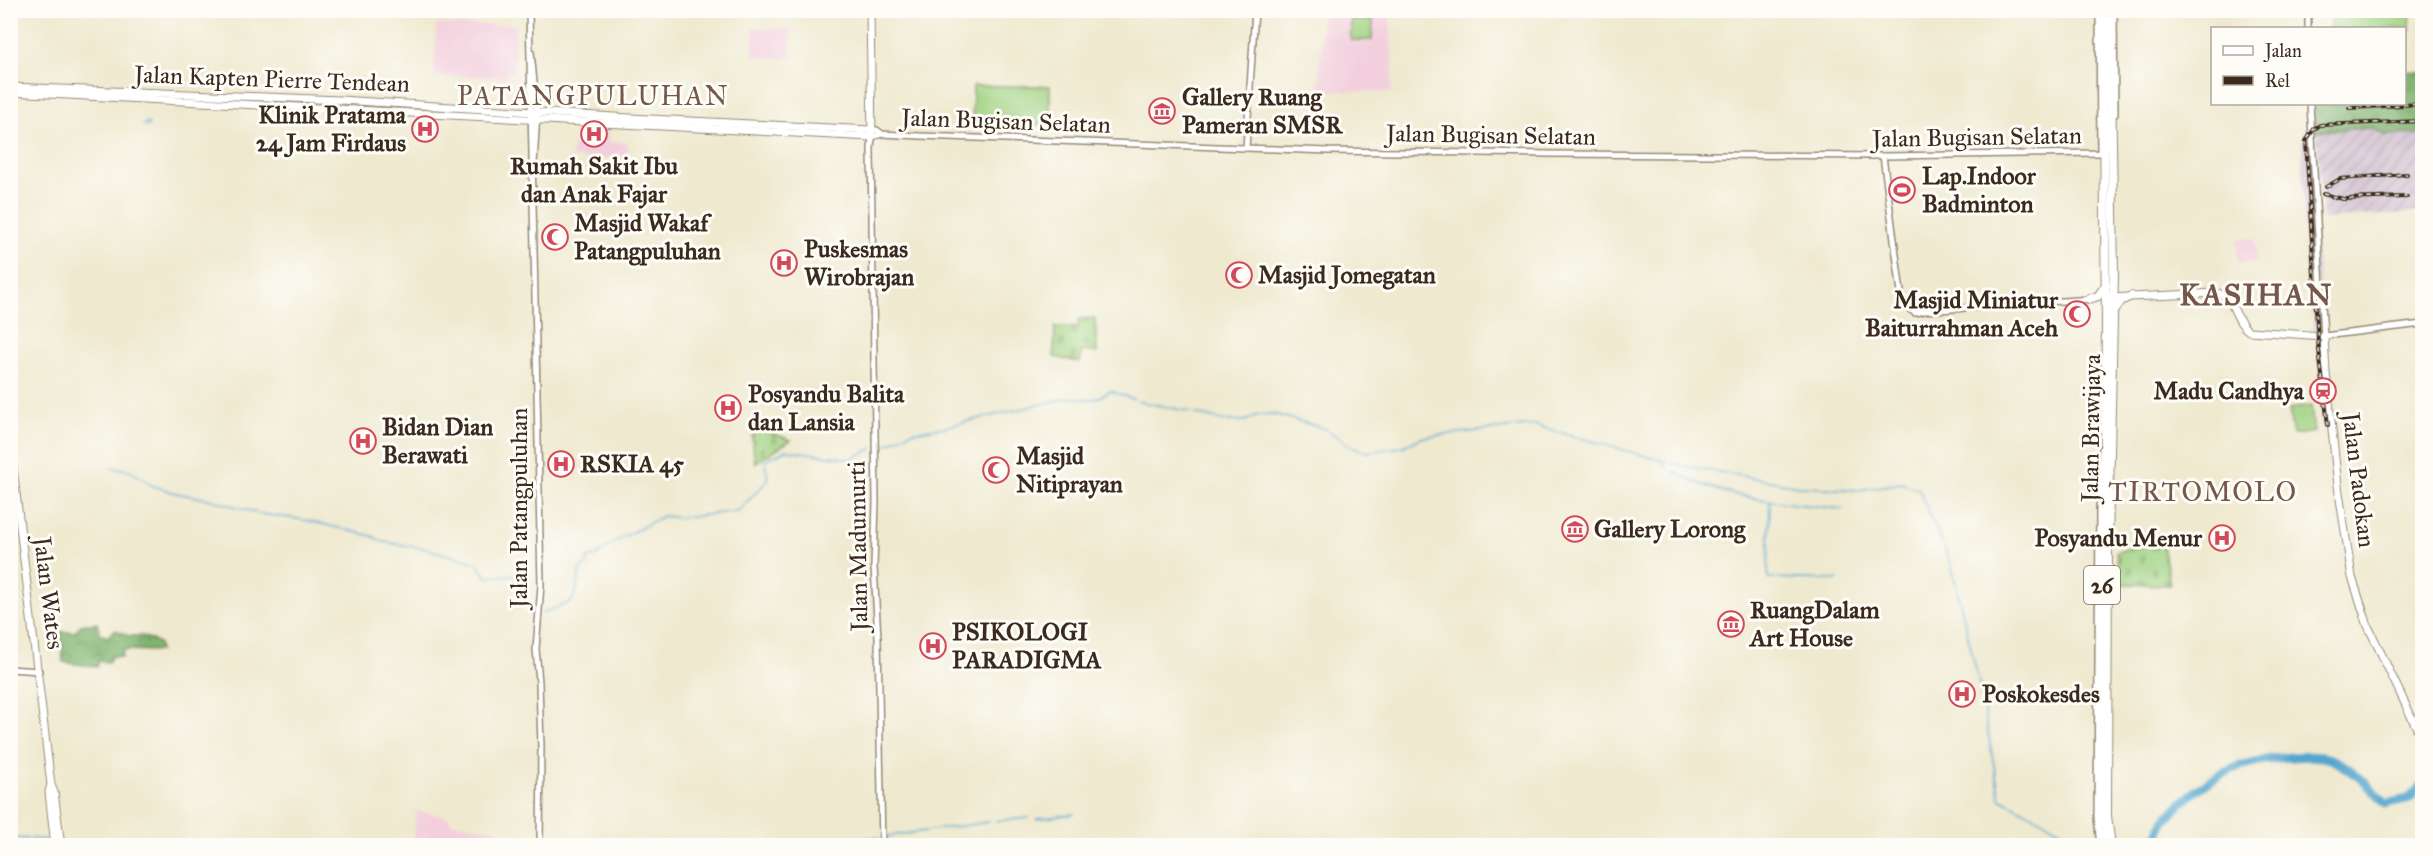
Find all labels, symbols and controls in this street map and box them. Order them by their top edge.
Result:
legend [2211,27,2406,105]
text: Jalan [2263,40,2302,63]
street label: Jalan Kapten Pierre Tendean [131,59,410,99]
text: Rel [2265,70,2290,92]
district label: PATANGPULUHAN [457,79,729,112]
place label: Gallery Ruang Pameran SMSR [1182,82,1343,140]
museum icon: Gallery Ruang Pameran SMSR [1147,96,1177,126]
place label: Klinik Pratama 24 Jam Firdaus [256,100,407,158]
street label: Jalan Bugisan Selatan [898,102,1111,140]
hospital icon: Klinik Pratama 24 Jam Firdaus [410,114,440,144]
street label: Jalan Bugisan Selatan [1383,118,1596,152]
hospital icon: Rumah Sakit Ibu dan Anak Fajar [579,119,609,149]
street label: Jalan Bugisan Selatan [1869,120,2082,154]
place label: Rumah Sakit Ibu dan Anak Fajar [510,151,678,209]
place label: Lap.Indoor Badminton [1922,161,2037,219]
sports icon: Lap.Indoor Badminton [1887,175,1917,205]
place label: Masjid Wakaf Patangpuluhan [574,208,721,266]
mosque icon: Masjid Wakaf Patangpuluhan [540,222,570,252]
place label: Puskesmas Wirobrajan [804,234,914,292]
hospital icon: Puskesmas Wirobrajan [769,248,799,278]
mosque icon: Masjid Jomegatan [1224,260,1254,290]
place label: Masjid Jomegatan [1258,260,1436,290]
district label: KASIHAN [2179,277,2333,313]
place label: Masjid Miniatur Baiturrahman Aceh [1865,285,2059,343]
mosque icon: Masjid Miniatur Baiturrahman Aceh [2062,299,2092,329]
street label: Jalan Brawijaya [2075,353,2107,505]
place label: Madu Candhya [2153,376,2305,406]
station icon: Madu Candhya [2308,376,2338,406]
place label: Posyandu Balita dan Lansia [748,379,905,437]
hospital icon: Posyandu Balita dan Lansia [713,393,743,423]
street label: Jalan Patangpuluhan [504,408,534,611]
street label: Jalan Padokan [2335,408,2382,549]
place label: Bidan Dian Berawati [382,412,493,470]
hospital icon: Bidan Dian Berawati [348,426,378,456]
place label: Masjid Nitiprayan [1016,441,1123,499]
hospital icon: RSKIA 45 [546,449,576,479]
place label: RSKIA 45 [580,449,685,479]
mosque icon: Masjid Nitiprayan [981,455,1011,485]
street label: Jalan Madumurti [842,460,875,635]
district label: TIRTOMOLO [2108,475,2298,508]
museum icon: Gallery Lorong [1560,514,1590,544]
place label: Gallery Lorong [1594,514,1746,544]
place label: Posyandu Menur [2034,523,2203,553]
hospital icon: Posyandu Menur [2207,523,2237,553]
street label: Jalan Wates [27,532,71,651]
road number: 26 [2084,566,2120,604]
place label: RuangDalam Art House [1748,595,1880,653]
museum icon: RuangDalam Art House [1716,609,1746,639]
place label: PSIKOLOGI PARADIGMA [952,617,1102,675]
hospital icon: PSIKOLOGI PARADIGMA [918,631,948,661]
hospital icon: Poskokesdes [1947,679,1977,709]
place label: Poskokesdes [1982,679,2100,709]

